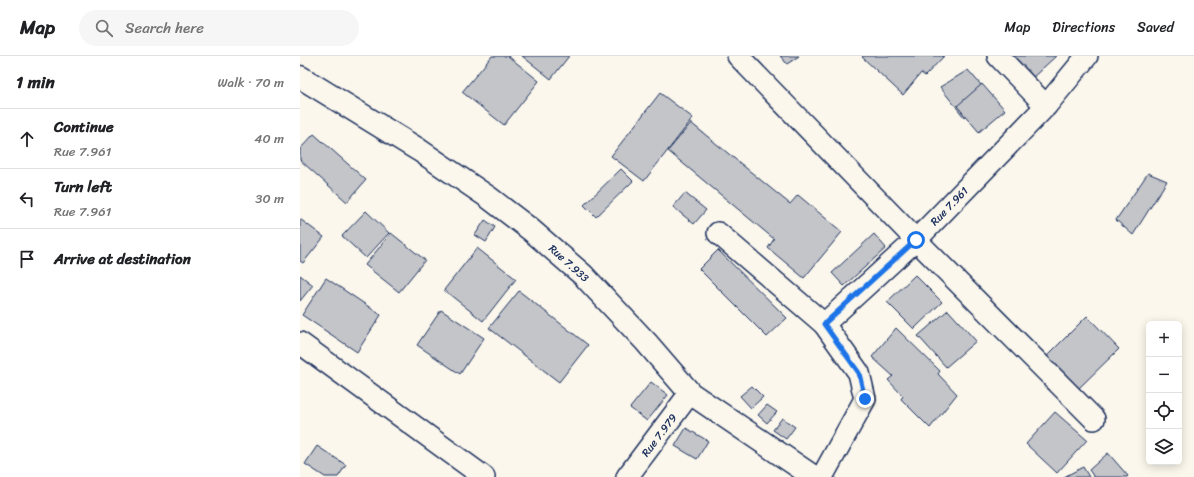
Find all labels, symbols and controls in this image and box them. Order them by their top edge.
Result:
search box [79,10,359,46]
text: Map [20,11,55,44]
text: Search here [125,15,204,41]
text: Map [1004,15,1030,40]
text: Directions [1052,15,1115,40]
text: Saved [1137,15,1174,40]
icon: search [93,17,115,39]
text: 1 min [16,67,55,97]
text: Walk · 70 m [218,71,284,94]
text: Continue [54,114,114,140]
text: 40 m [254,127,284,150]
icon: ahead [16,128,38,150]
text: Rue 7.961 [54,140,111,163]
text: Turn left [54,174,112,200]
street label: Rue 7.961 [926,182,973,230]
text: 30 m [255,187,284,210]
icon: left [16,188,38,210]
text: Rue 7.961 [54,200,111,223]
route start [907,231,925,249]
street label: Rue 7.933 [544,240,593,287]
text: Arrive at destination [54,246,191,272]
icon: arrive [16,248,38,270]
map controls [1146,321,1182,465]
button: + [1146,321,1182,357]
button: − [1146,357,1182,393]
route end [856,390,874,408]
button: locate [1146,393,1182,429]
street label: Rue 7.979 [637,409,682,461]
button: layers [1146,429,1182,465]

